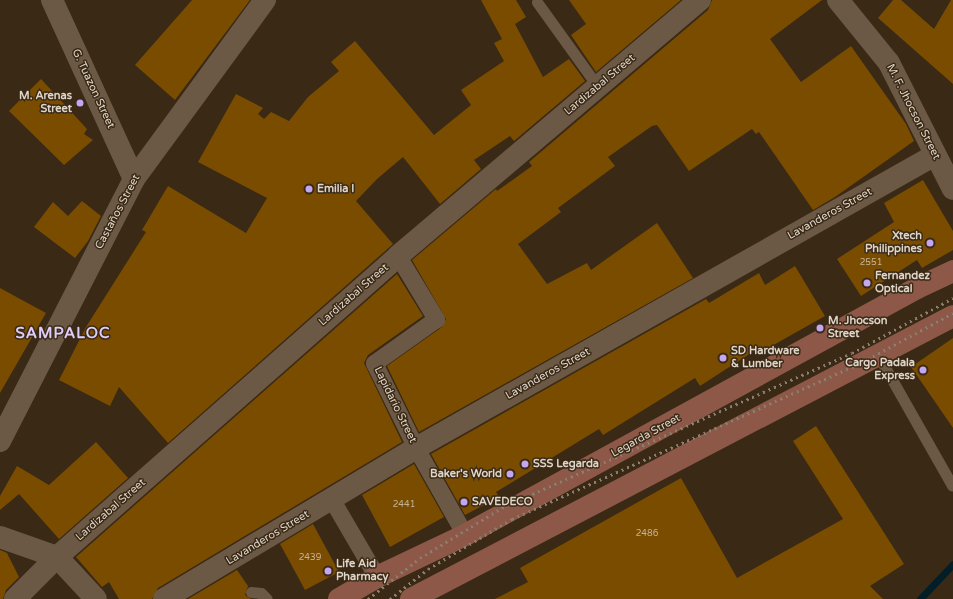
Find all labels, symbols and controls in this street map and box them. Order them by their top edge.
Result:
street label: G. Tuazon Street [69,47,117,131]
street label: Lardizabal Street [562,52,638,118]
street label: M. F. Jhocson Street [883,62,943,162]
place label: M. Arenas Street [19,90,72,116]
marker: M. Arenas Street [75,98,85,108]
street label: Castaños Street [93,173,143,251]
place label: Emilia I [317,182,354,196]
marker: Emilia I [304,184,314,194]
street label: Lavanderos Street [785,185,875,243]
place label: Xtech Philippines [865,230,922,256]
marker: Xtech Philippines [925,238,935,248]
house number: 2551 [860,258,882,268]
street label: Lardizabal Street [316,261,392,329]
place label: Fernandez Optical [875,270,930,296]
marker: Fernandez Optical [862,278,872,288]
place label: M. Jhocson Street [828,315,887,341]
marker: M. Jhocson Street [815,323,825,333]
district label: SAMPALOC [16,325,110,343]
street label: Lavanderos Street [503,345,593,403]
place label: SD Hardware & Lumber [731,345,799,371]
marker: SD Hardware & Lumber [718,353,728,363]
place label: Cargo Padala Express [845,357,915,383]
street label: Lapidario Street [371,365,419,445]
marker: Cargo Padala Express [918,365,928,375]
street label: Legarda Street [609,412,683,460]
place label: SSS Legarda [533,457,599,471]
marker: SSS Legarda [520,459,530,469]
place label: Baker's World [430,467,502,481]
marker: Baker's World [505,469,515,479]
street label: Lardizabal Street [73,476,149,544]
place label: SAVEDECO [472,495,533,509]
marker: SAVEDECO [459,497,469,507]
house number: 2441 [393,500,415,510]
street label: Lavanderos Street [224,508,312,568]
house number: 2486 [636,529,658,539]
house number: 2439 [299,553,321,563]
place label: Life Aid Pharmacy [336,558,388,584]
marker: Life Aid Pharmacy [323,566,333,576]

